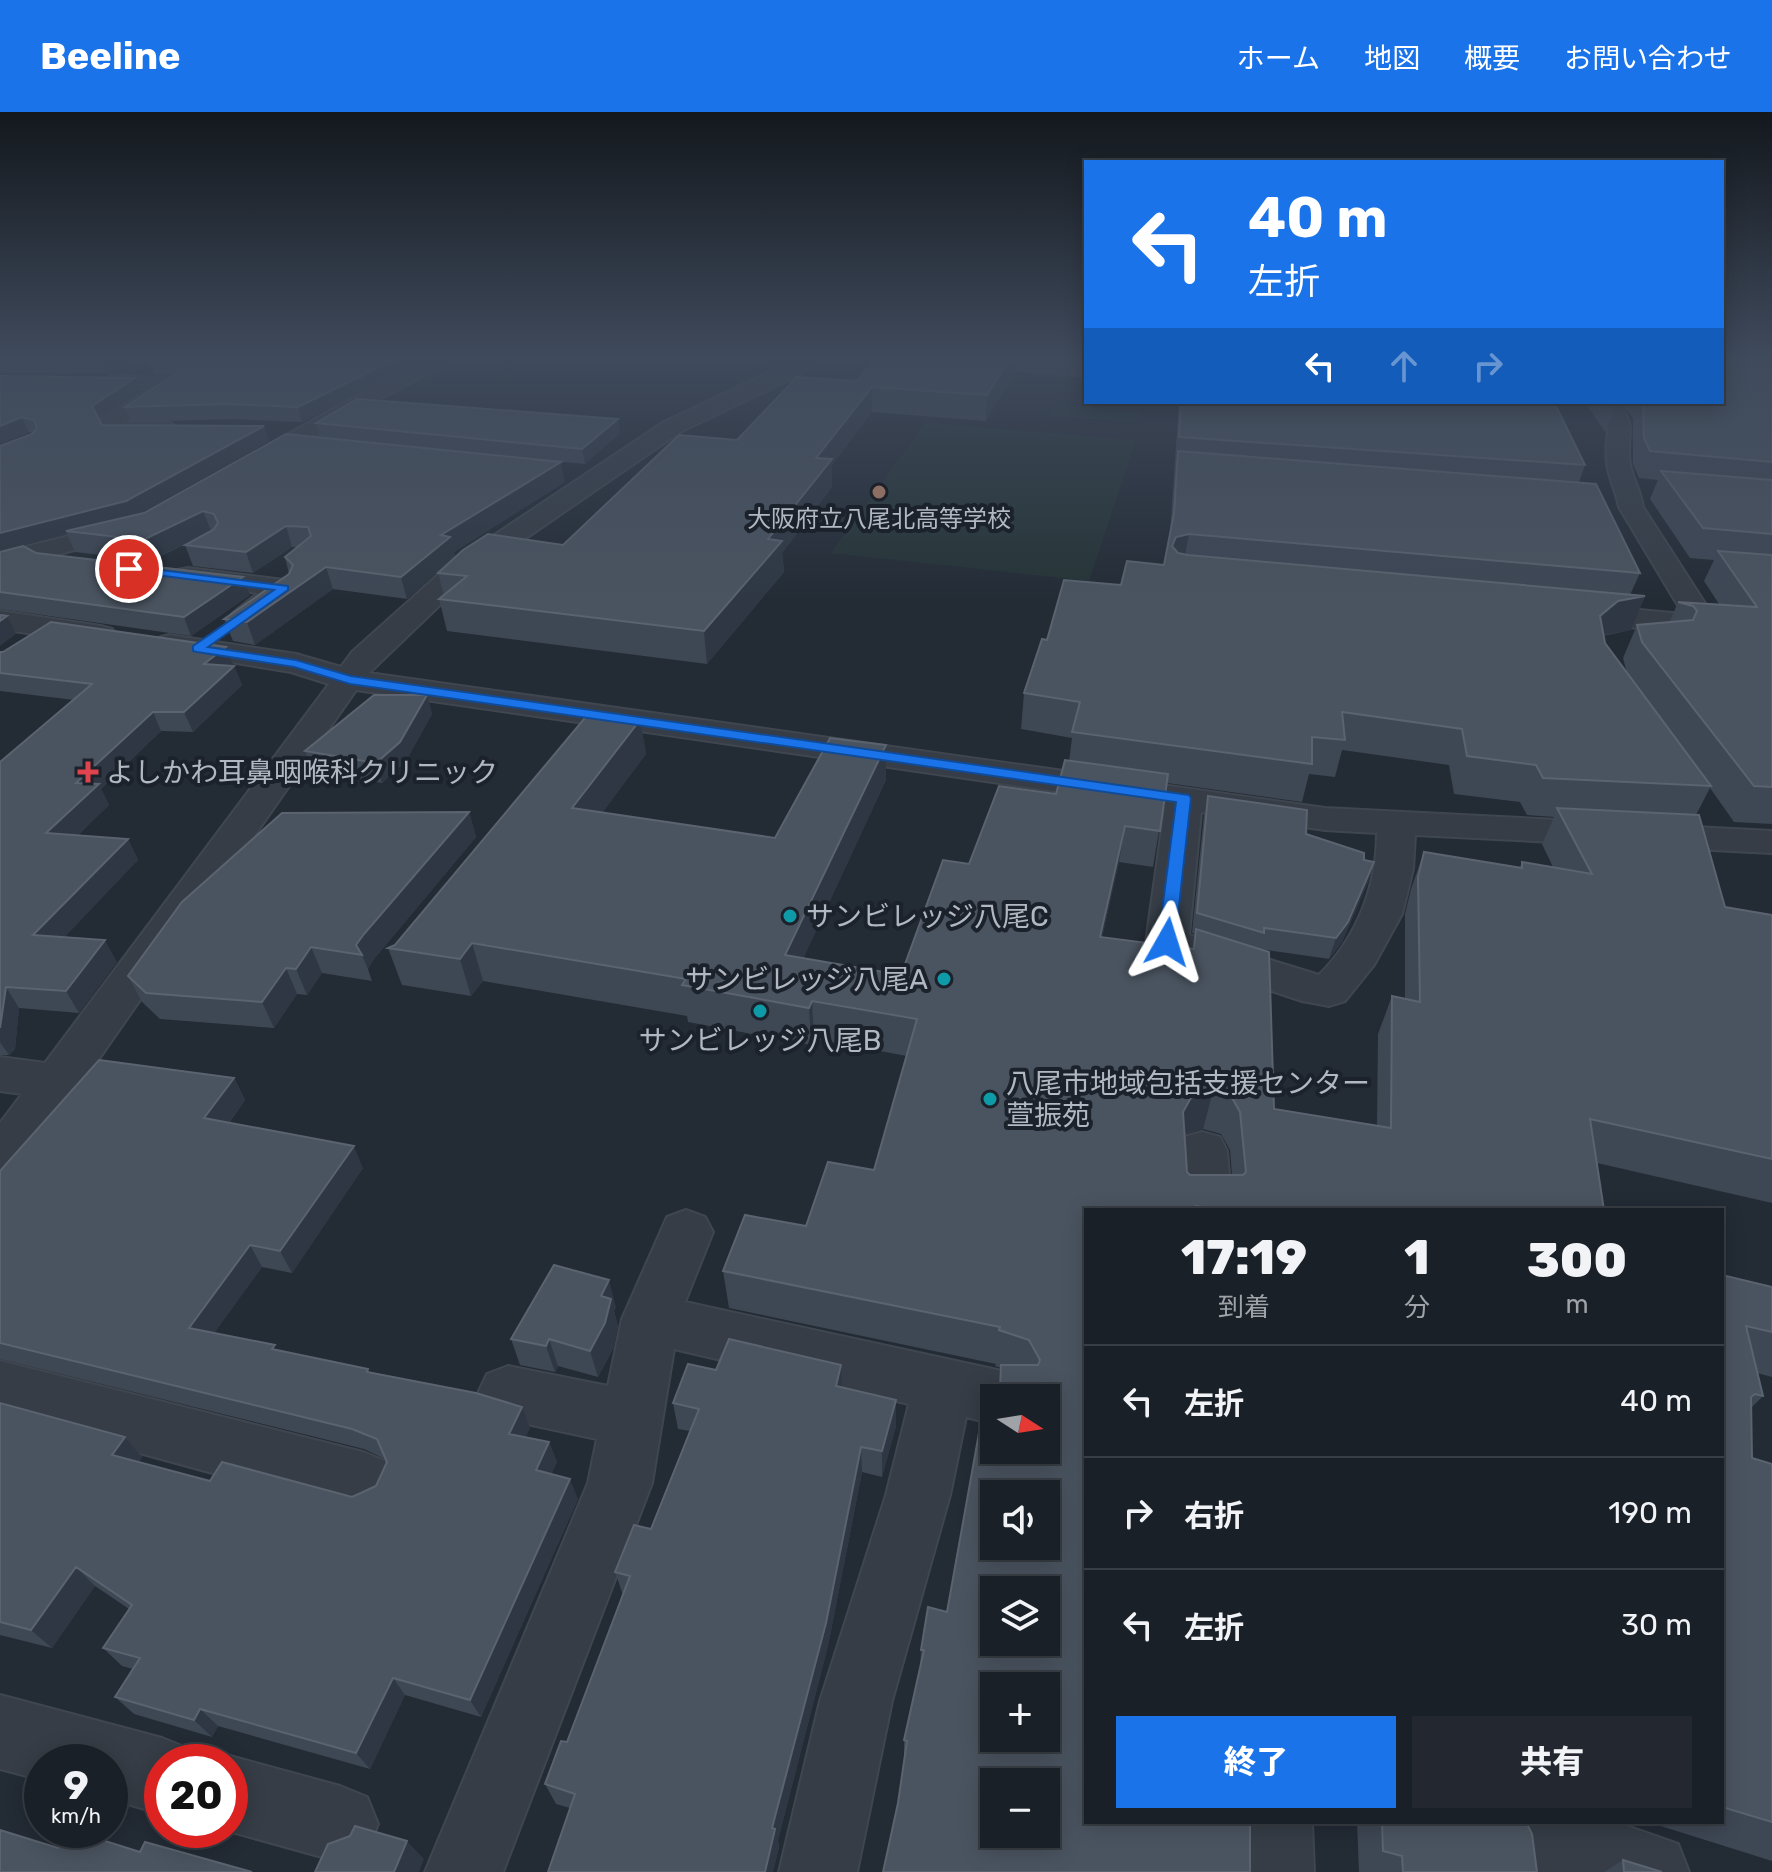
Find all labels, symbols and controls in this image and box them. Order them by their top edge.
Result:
text: Beeline [40,33,181,79]
text: ホーム [1237,42,1320,75]
text: 地図 [1364,42,1420,75]
text: 概要 [1464,42,1520,75]
text: お問い合わせ [1564,42,1732,75]
text: 40 m [1248,185,1388,251]
icon: left [1116,192,1220,296]
text: 左折 [1248,260,1320,303]
icon: left [1298,344,1342,388]
icon: ahead [1382,344,1426,388]
icon: right [1466,344,1510,388]
marker: 大阪府立八尾北高等学校 [870,483,888,501]
place label: 大阪府立八尾北高等学校 [747,505,1011,533]
pin [95,535,163,603]
icon: arrive [107,547,151,591]
place label: よしかわ耳鼻咽喉科クリニック [106,756,498,789]
marker: よしかわ耳鼻咽喉科クリニック [77,761,99,783]
place label: サンビレッジ八尾C [806,900,1049,933]
position arrow [1125,900,1209,984]
marker: サンビレッジ八尾C [781,907,799,925]
place label: サンビレッジ八尾A [685,963,928,996]
marker: サンビレッジ八尾A [935,970,953,988]
marker: サンビレッジ八尾B [751,1002,769,1020]
place label: サンビレッジ八尾B [639,1024,881,1057]
place label: 八尾市地域包括支援センター 萱振苑 [1006,1067,1370,1132]
marker: 八尾市地域包括支援センター 萱振苑 [981,1090,999,1108]
text: 17:19 [1181,1229,1307,1286]
text: 1 [1404,1229,1430,1286]
text: 300 [1527,1232,1627,1289]
text: m [1565,1289,1589,1320]
text: 到着 [1218,1292,1270,1323]
text: 分 [1404,1292,1430,1323]
icon: left [1116,1379,1160,1423]
text: 40 m [1620,1383,1692,1419]
north arrow [980,1384,1060,1464]
map controls [980,1384,1060,1848]
text: 左折 [1184,1386,1244,1422]
button: sound [980,1480,1060,1560]
icon: right [1116,1491,1160,1535]
text: 190 m [1608,1495,1692,1531]
text: 右折 [1184,1498,1244,1534]
button: layers [980,1576,1060,1656]
icon: left [1116,1603,1160,1647]
text: 30 m [1621,1607,1692,1643]
text: 左折 [1184,1610,1244,1646]
button: + [980,1672,1060,1752]
button: 終了 [1116,1716,1396,1808]
button: 共有 [1412,1716,1692,1808]
speed limit sign: 20 [144,1744,248,1848]
text: 9 [63,1762,89,1809]
button: − [980,1768,1060,1848]
text: km/h [51,1804,101,1828]

